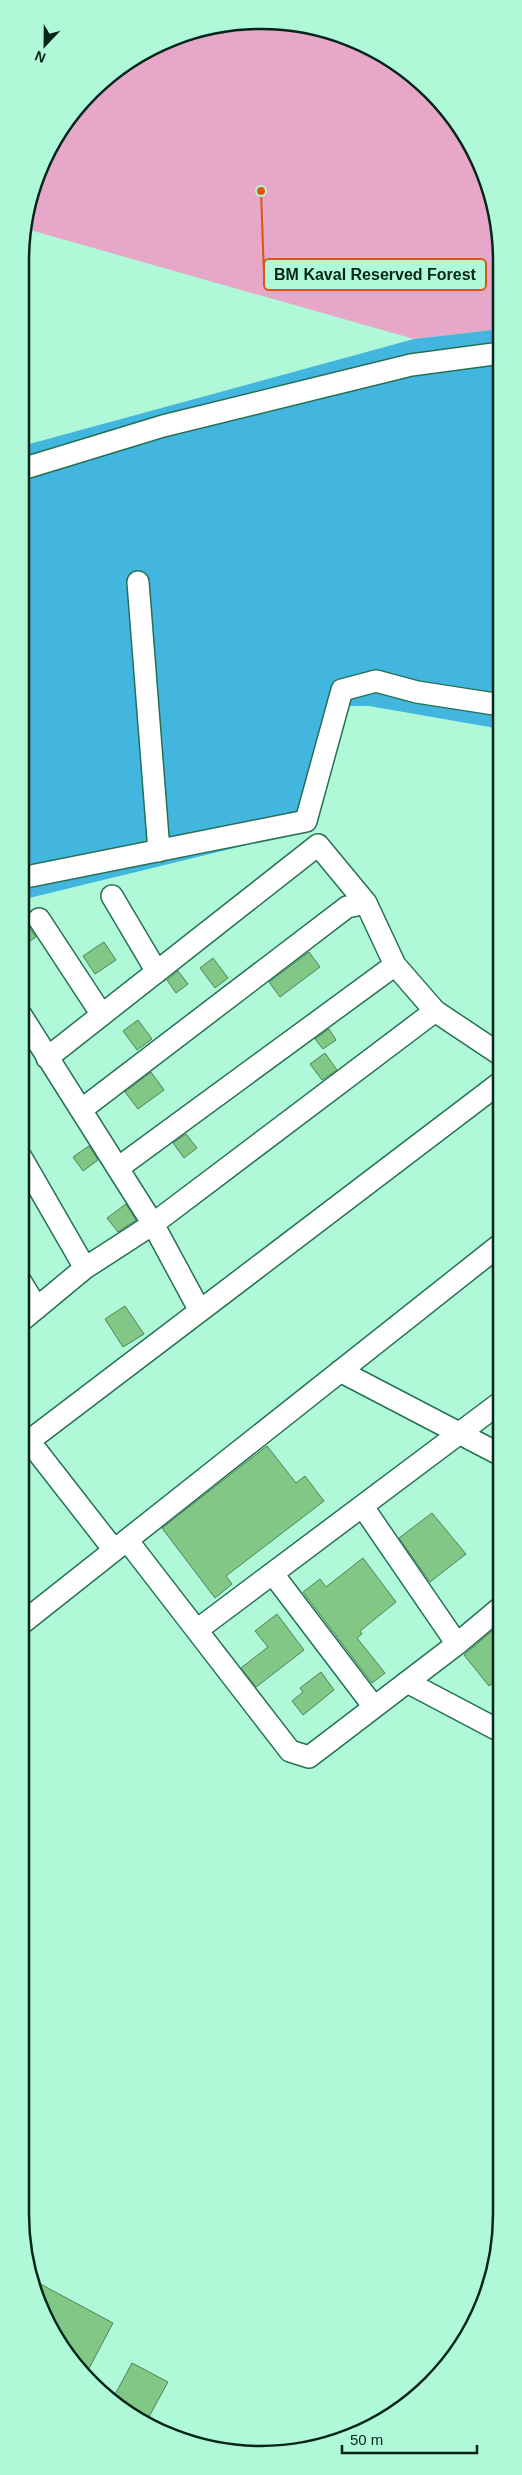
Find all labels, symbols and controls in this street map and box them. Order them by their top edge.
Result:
north arrow [20,20,70,70]
text: N [32,48,48,66]
callout: BM Kaval Reserved Forest [264,259,486,290]
text: BM Kaval Reserved Forest [274,266,477,283]
scale bar [342,2422,477,2454]
text: 50 m [350,2431,383,2448]

